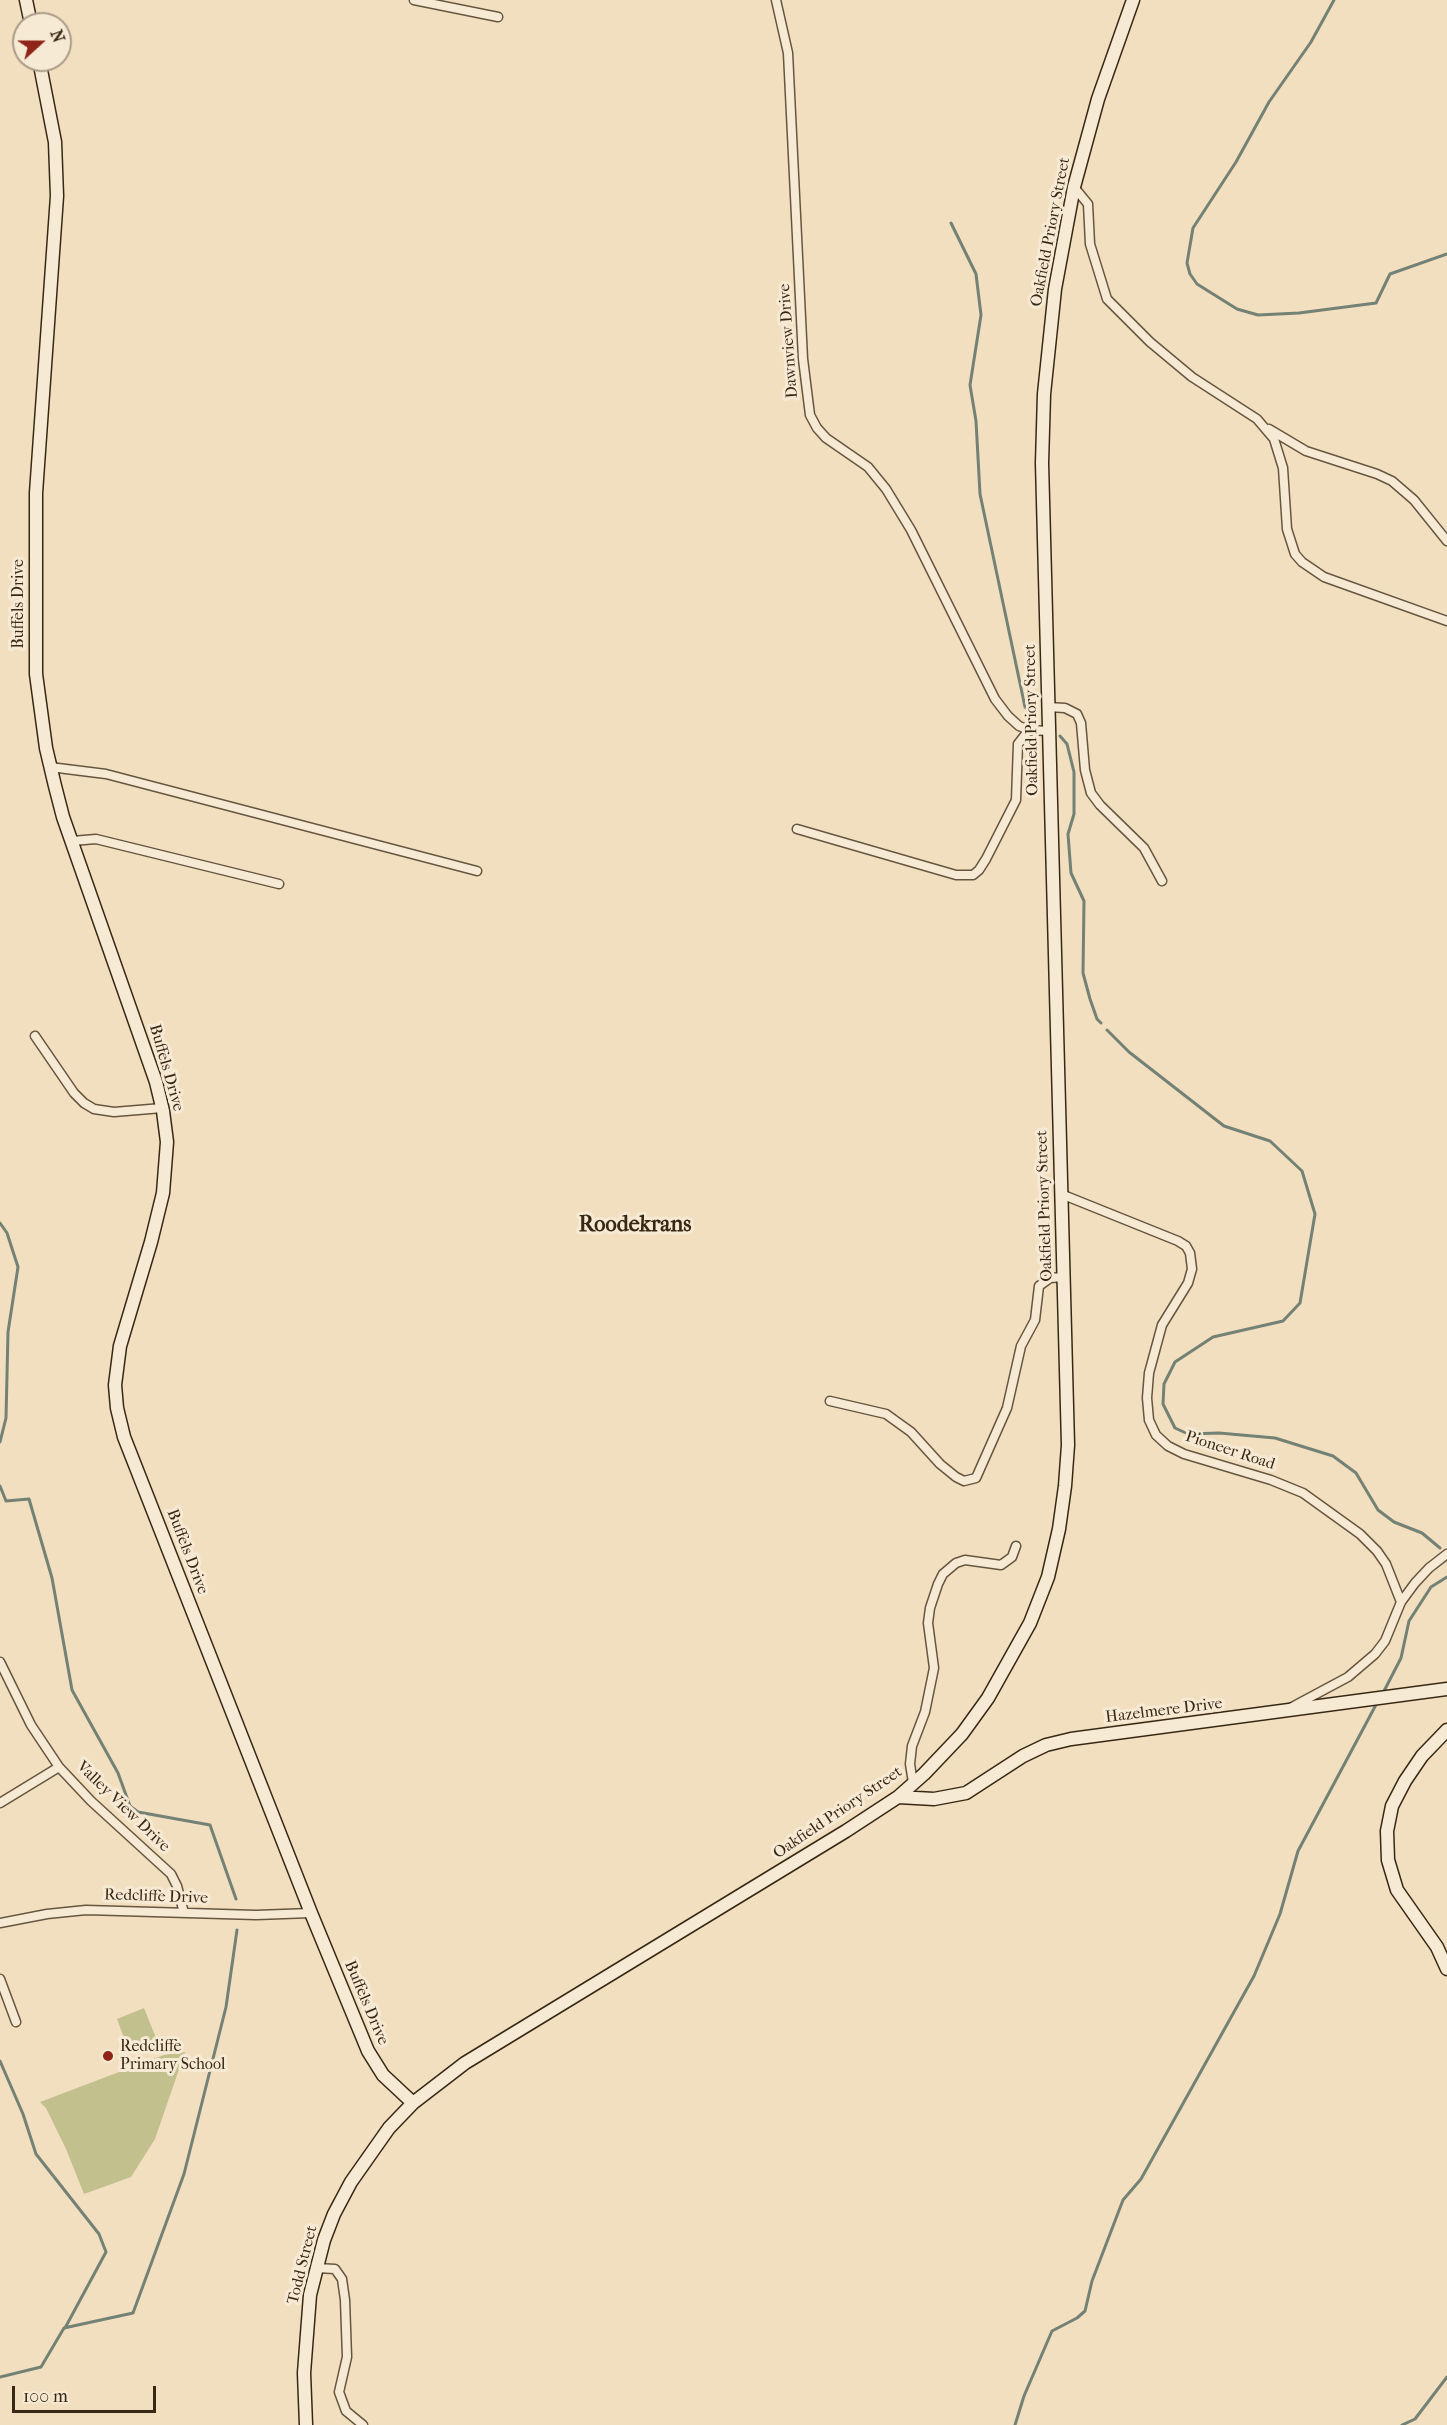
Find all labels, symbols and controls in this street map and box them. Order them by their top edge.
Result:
north arrow [12,12,72,72]
text: N [46,27,68,45]
street label: Oakfield Priory Street [1027,156,1075,308]
street label: Dawnview Drive [775,283,803,399]
street label: Buffels Drive [9,559,29,649]
street label: Oakfield Priory Street [1021,644,1043,796]
street label: Buffels Drive [144,1022,188,1114]
street label: Oakfield Priory Street [1033,1130,1057,1282]
district label: Roodekrans [579,1213,691,1239]
street label: Pioneer Road [1183,1427,1277,1475]
street label: Buffels Drive [162,1507,212,1597]
street label: Hazelmere Drive [1104,1694,1224,1728]
street label: Valley View Drive [72,1758,174,1856]
street label: Oakfield Priory Street [770,1763,906,1863]
street label: Redcliffe Drive [104,1886,208,1908]
street label: Buffels Drive [340,1958,392,2048]
place label: Redcliffe Primary School [120,2037,225,2075]
marker: Redcliffe Primary School [101,2049,115,2063]
street label: Todd Street [284,2224,322,2306]
scale bar [15,2374,159,2412]
text: 100 m [23,2386,68,2407]

